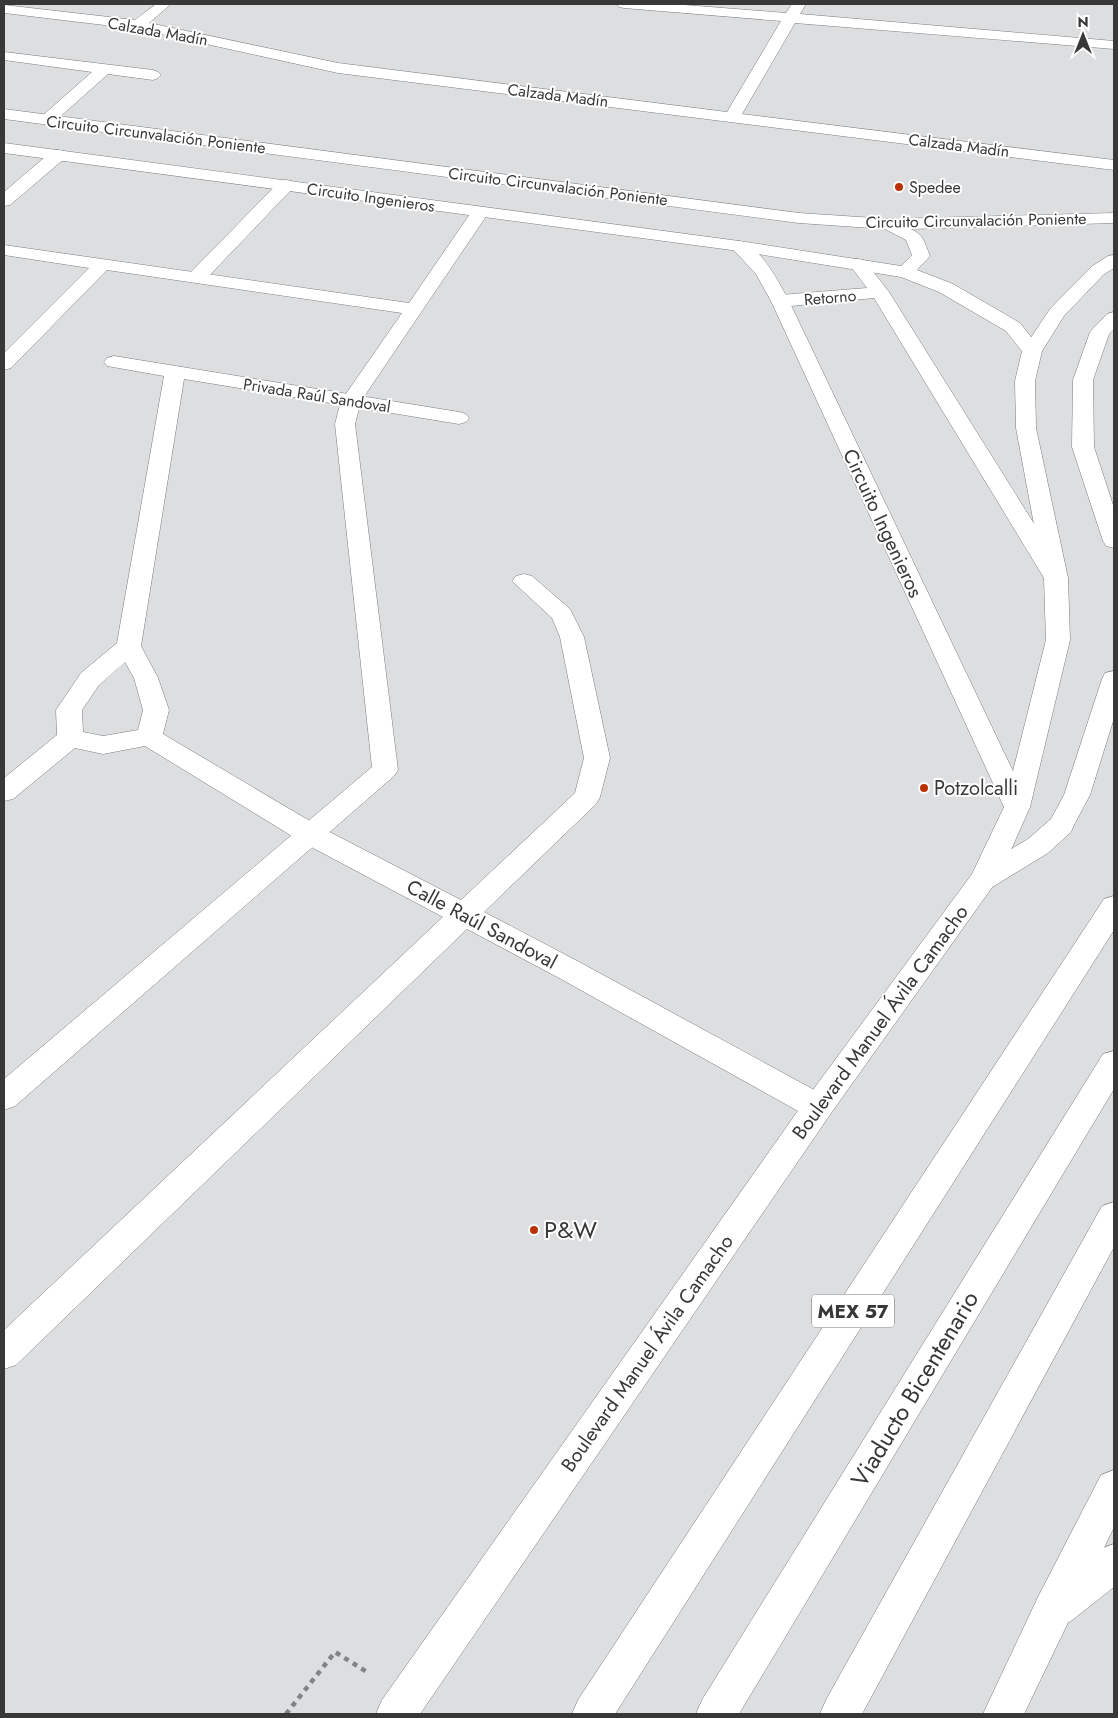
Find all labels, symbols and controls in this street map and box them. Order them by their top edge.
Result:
north arrow [1058,10,1108,60]
street label: Calzada Madín [106,11,210,52]
text: N [1077,12,1089,32]
street label: Calzada Madín [506,78,610,113]
street label: Circuito Circunvalación Poniente [45,110,267,159]
street label: Calzada Madín [907,128,1011,163]
street label: Circuito Circunvalación Poniente [447,162,669,211]
place label: Spedee [909,176,961,199]
street label: Circuito Ingenieros [306,177,436,218]
marker: Spedee [893,181,905,193]
street label: Circuito Circunvalación Poniente [865,207,1087,234]
street label: Retorno [803,284,857,311]
street label: Privada Raúl Sandoval [242,372,392,418]
street label: Circuito Ingenieros [835,444,930,602]
place label: Potzolcalli [934,774,1018,803]
marker: Potzolcalli [918,782,930,794]
street label: Calle Raúl Sandoval [401,872,562,976]
street label: Boulevard Manuel Ávila Camacho [785,899,976,1146]
place label: P&W [544,1212,597,1247]
marker: P&W [528,1224,540,1236]
street label: Boulevard Manuel Ávila Camacho [554,1229,741,1478]
street label: Viaducto Bicentenario [842,1284,987,1493]
road number: MEX 57 [812,1294,894,1328]

